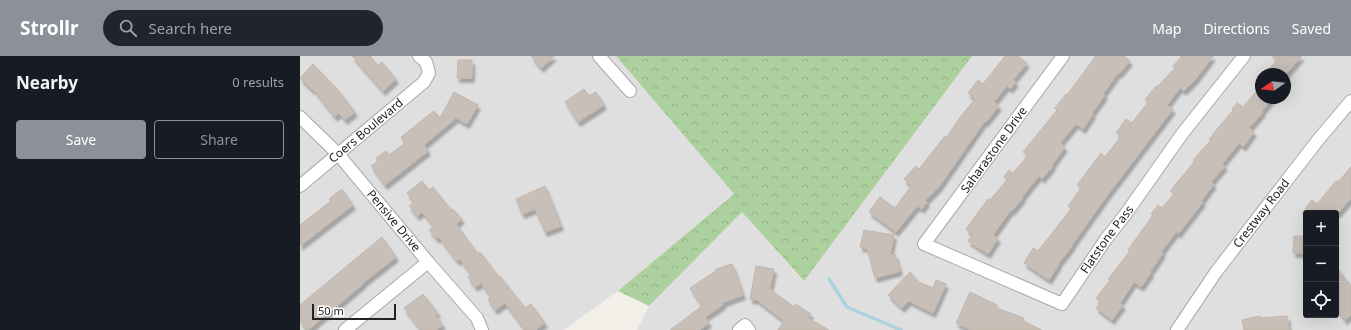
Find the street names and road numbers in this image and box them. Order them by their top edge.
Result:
street label: Coers Boulevard [325,94,406,167]
street label: Saharastone Drive [956,103,1031,196]
street label: Crestway Road [1229,175,1293,251]
street label: Pensive Drive [363,186,425,255]
street label: Flatstone Pass [1076,202,1137,277]

